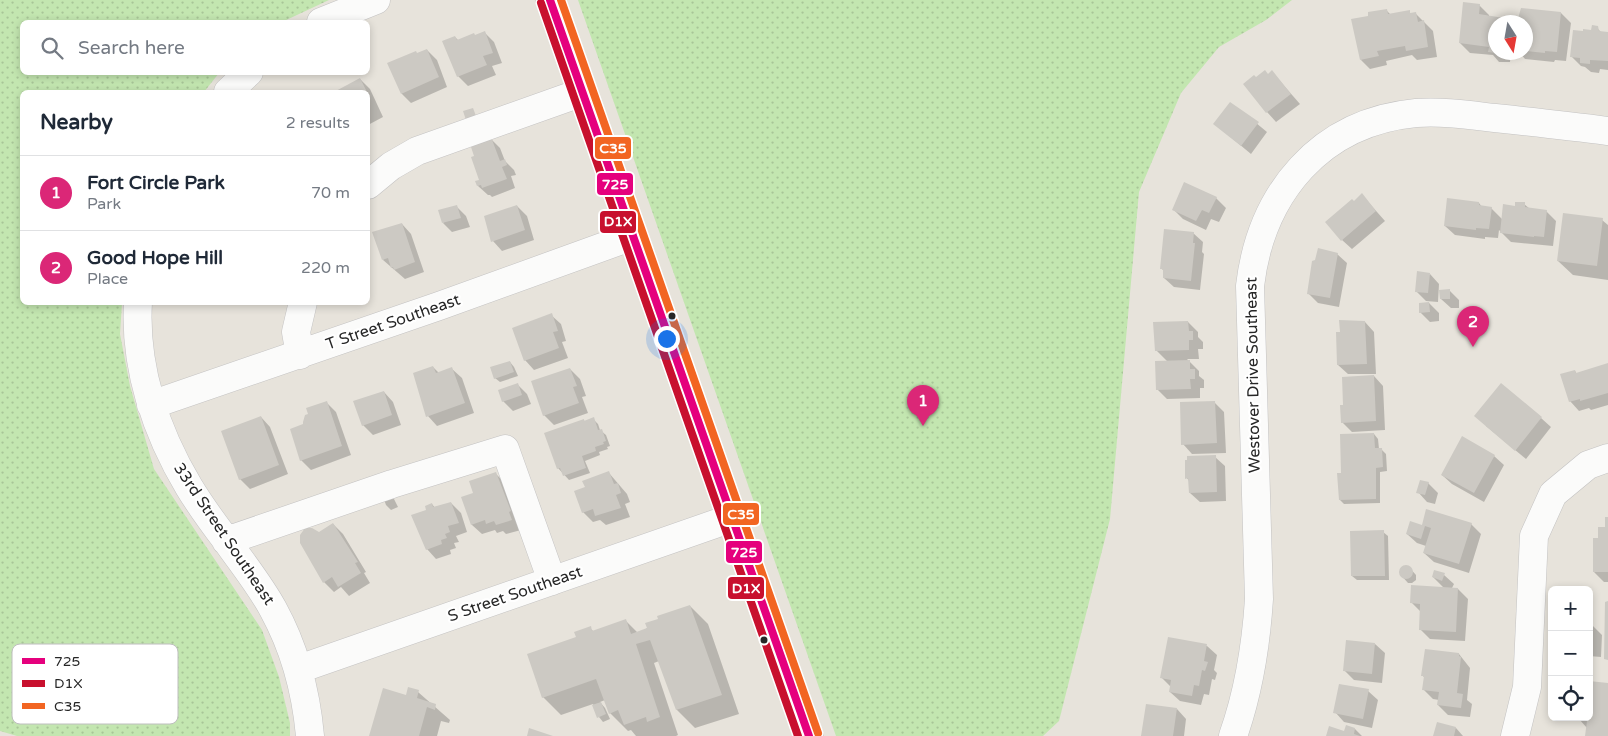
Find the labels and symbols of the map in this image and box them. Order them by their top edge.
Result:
north arrow [1488,15,1533,60]
line badge: C35 [594,136,632,160]
text: C35 [599,140,627,157]
line badge: 725 [596,172,634,196]
text: 725 [602,176,628,193]
line badge: D1X [599,210,637,234]
text: D1X [604,213,633,230]
street label: Westover Drive Southeast [1241,277,1265,473]
street label: T Street Southeast [323,290,463,354]
pin: 2 [1457,306,1489,347]
unlabelled marker [667,311,677,321]
your location [654,326,680,352]
pin: 1 [907,385,939,426]
street label: 33rd Street Southeast [169,459,279,609]
line badge: C35 [722,502,760,526]
text: C35 [727,506,755,523]
line badge: 725 [725,540,763,564]
text: 725 [731,544,757,561]
street label: S Street Southeast [445,562,585,626]
line badge: D1X [727,576,765,600]
text: D1X [732,580,761,597]
unlabelled marker [759,635,769,645]
legend [12,644,178,724]
text: 725 [54,653,80,670]
text: D1X [54,675,83,692]
text: C35 [54,698,81,715]

